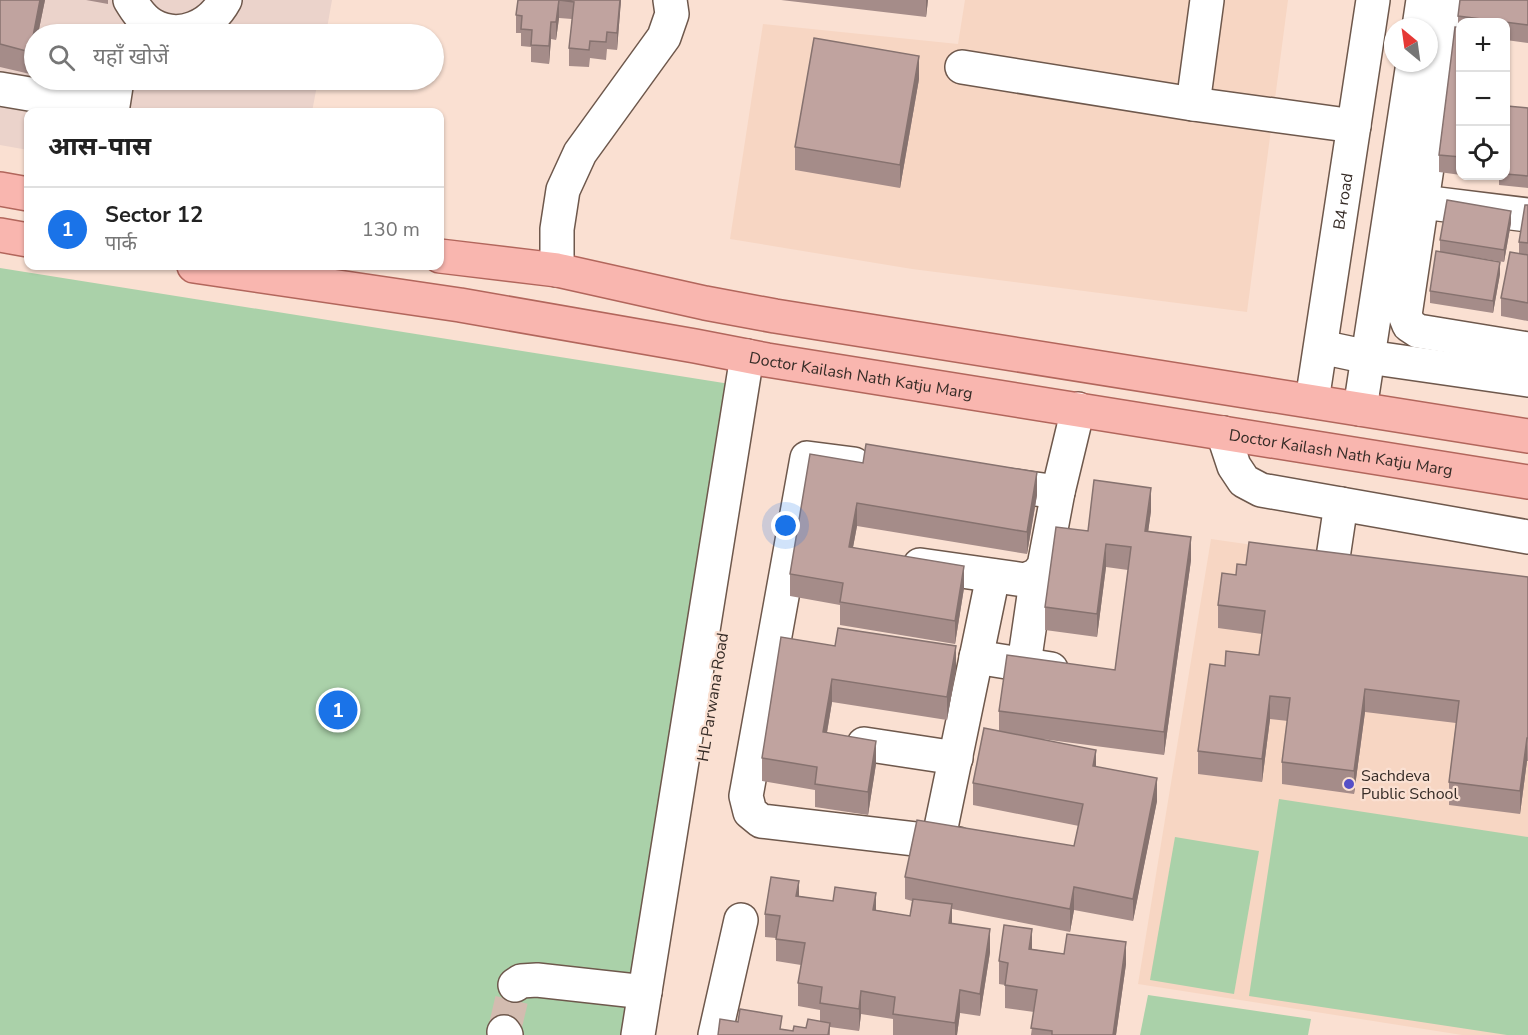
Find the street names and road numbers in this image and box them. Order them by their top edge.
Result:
street label: B4 road [1328,172,1359,231]
street label: Doctor Kailash Nath Katju Marg [747,347,974,405]
street label: Doctor Kailash Nath Katju Marg [1227,424,1454,482]
street label: HL Parwana Road [692,631,734,763]

